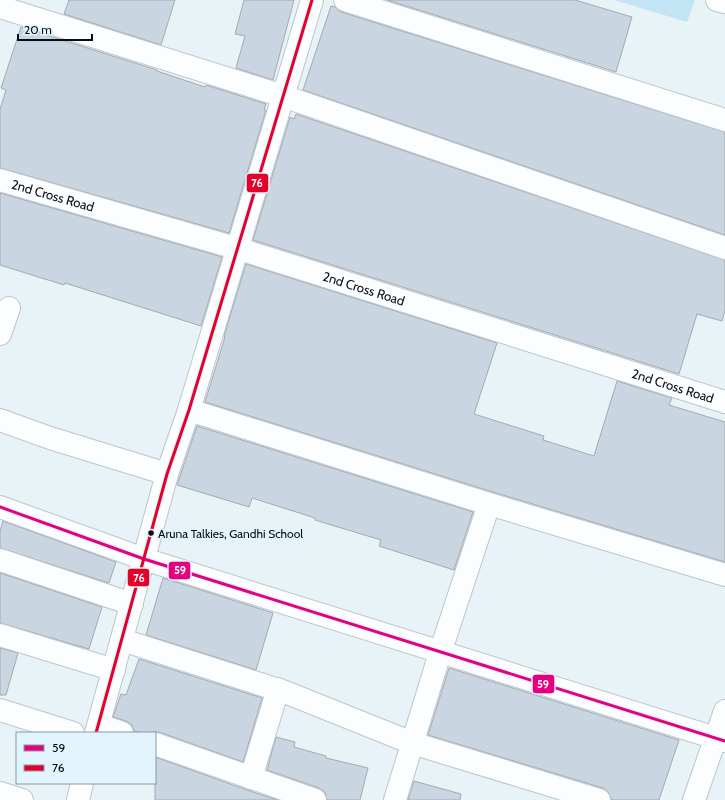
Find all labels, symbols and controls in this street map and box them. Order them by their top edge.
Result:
scale bar [18,16,92,42]
text: 20 m [24,22,52,37]
line badge: 76 [246,173,269,193]
street label: 2nd Cross Road [10,176,96,215]
text: 76 [251,176,263,190]
street label: 2nd Cross Road [321,268,407,309]
street label: 2nd Cross Road [630,365,716,406]
place label: Aruna Talkies, Gandhi School [158,526,303,541]
marker: Aruna Talkies, Gandhi School [146,528,156,538]
line badge: 59 [168,561,191,580]
text: 59 [174,563,186,577]
line badge: 76 [127,568,150,587]
text: 76 [133,571,145,585]
line badge: 59 [532,674,555,694]
text: 59 [537,677,549,691]
legend [16,732,156,784]
text: 59 [52,740,65,755]
text: 76 [52,760,65,775]

